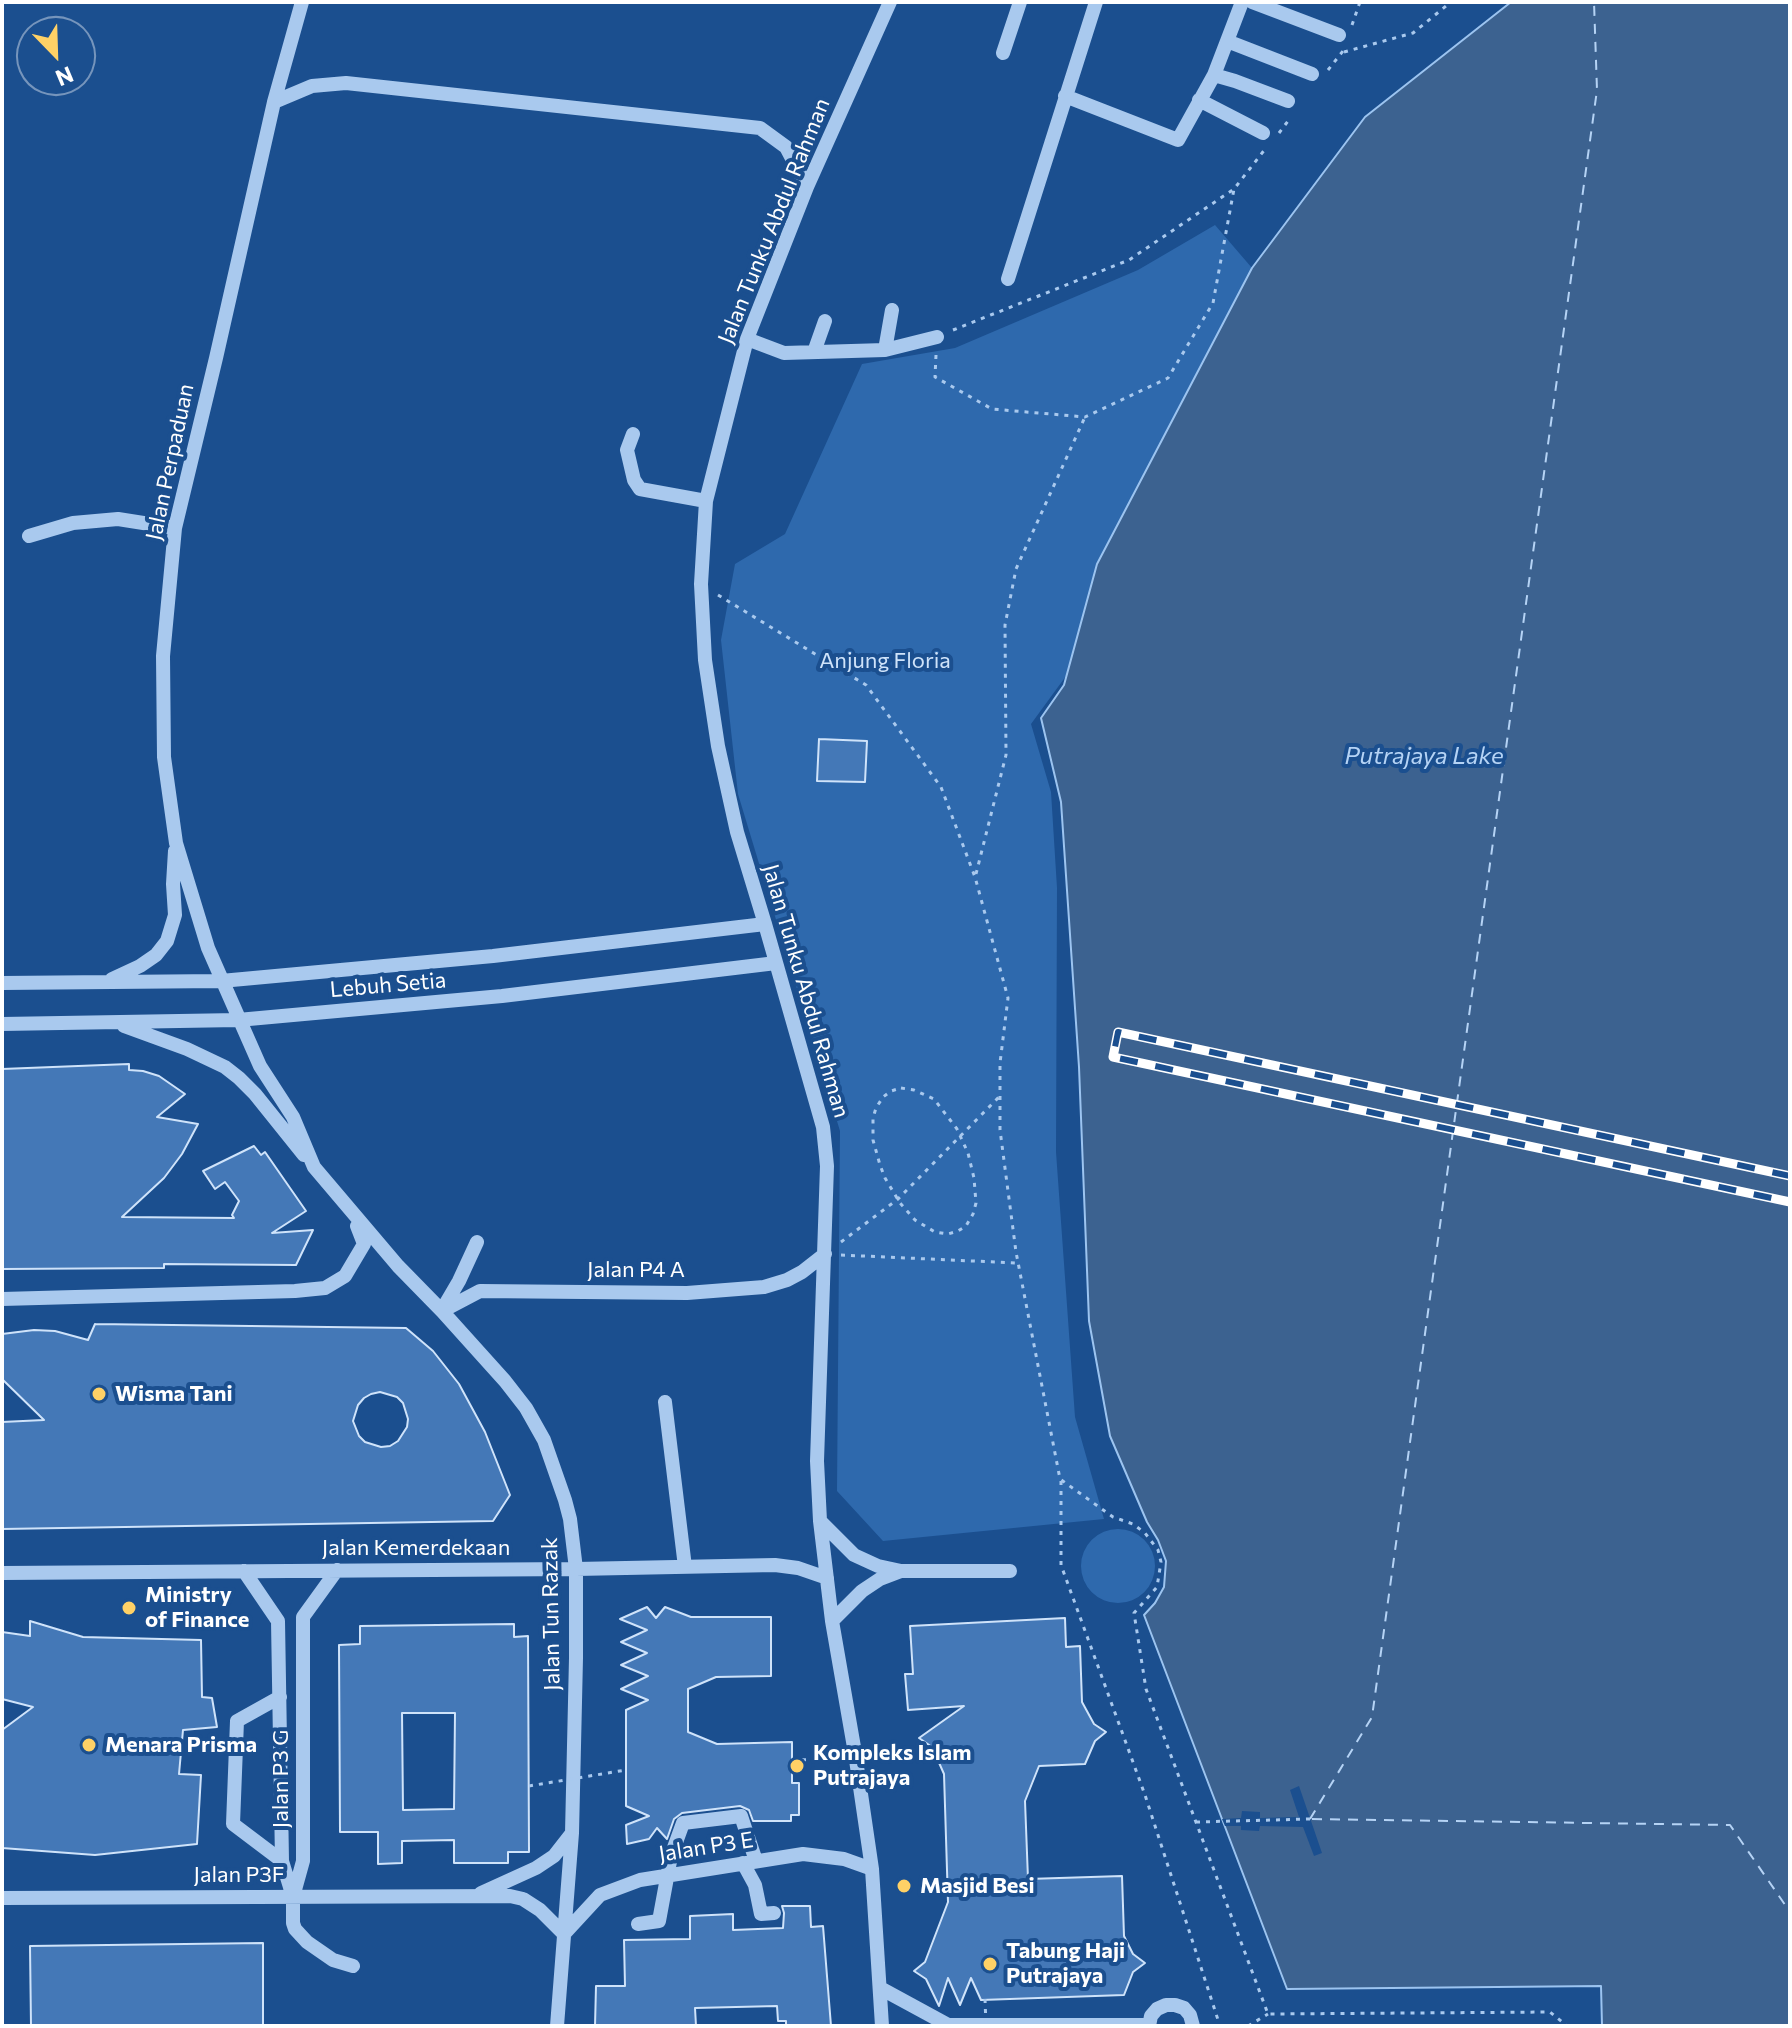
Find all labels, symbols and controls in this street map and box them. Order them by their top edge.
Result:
north arrow [16,16,96,96]
text: N [52,61,78,92]
street label: Jalan Tunku Abdul Rahman [713,94,835,348]
street label: Jalan Perpaduan [141,381,199,543]
park label: Anjung Floria [819,648,951,674]
water label: Putrajaya Lake [1344,742,1504,770]
street label: Jalan Tunku Abdul Rahman [757,861,855,1121]
street label: Lebuh Setia [329,967,447,1003]
street label: Jalan P4 A [587,1257,685,1283]
place label: Wisma Tani [115,1381,233,1407]
marker: Wisma Tani [90,1385,108,1403]
street label: Jalan Kemerdekaan [322,1535,510,1561]
street label: Jalan Tun Razak [536,1537,566,1691]
place label: Ministry of Finance [145,1582,249,1634]
marker: Ministry of Finance [120,1599,138,1617]
street label: Jalan P3 G [268,1730,294,1828]
place label: Menara Prisma [105,1732,257,1758]
marker: Menara Prisma [80,1736,98,1754]
place label: Kompleks Islam Putrajaya [813,1740,971,1792]
marker: Kompleks Islam Putrajaya [788,1757,806,1775]
street label: Jalan P3 E [657,1826,755,1868]
street label: Jalan P3F [194,1862,284,1888]
place label: Masjid Besi [920,1873,1035,1899]
marker: Masjid Besi [895,1877,913,1895]
place label: Tabung Haji Putrajaya [1006,1938,1125,1990]
marker: Tabung Haji Putrajaya [981,1955,999,1973]

